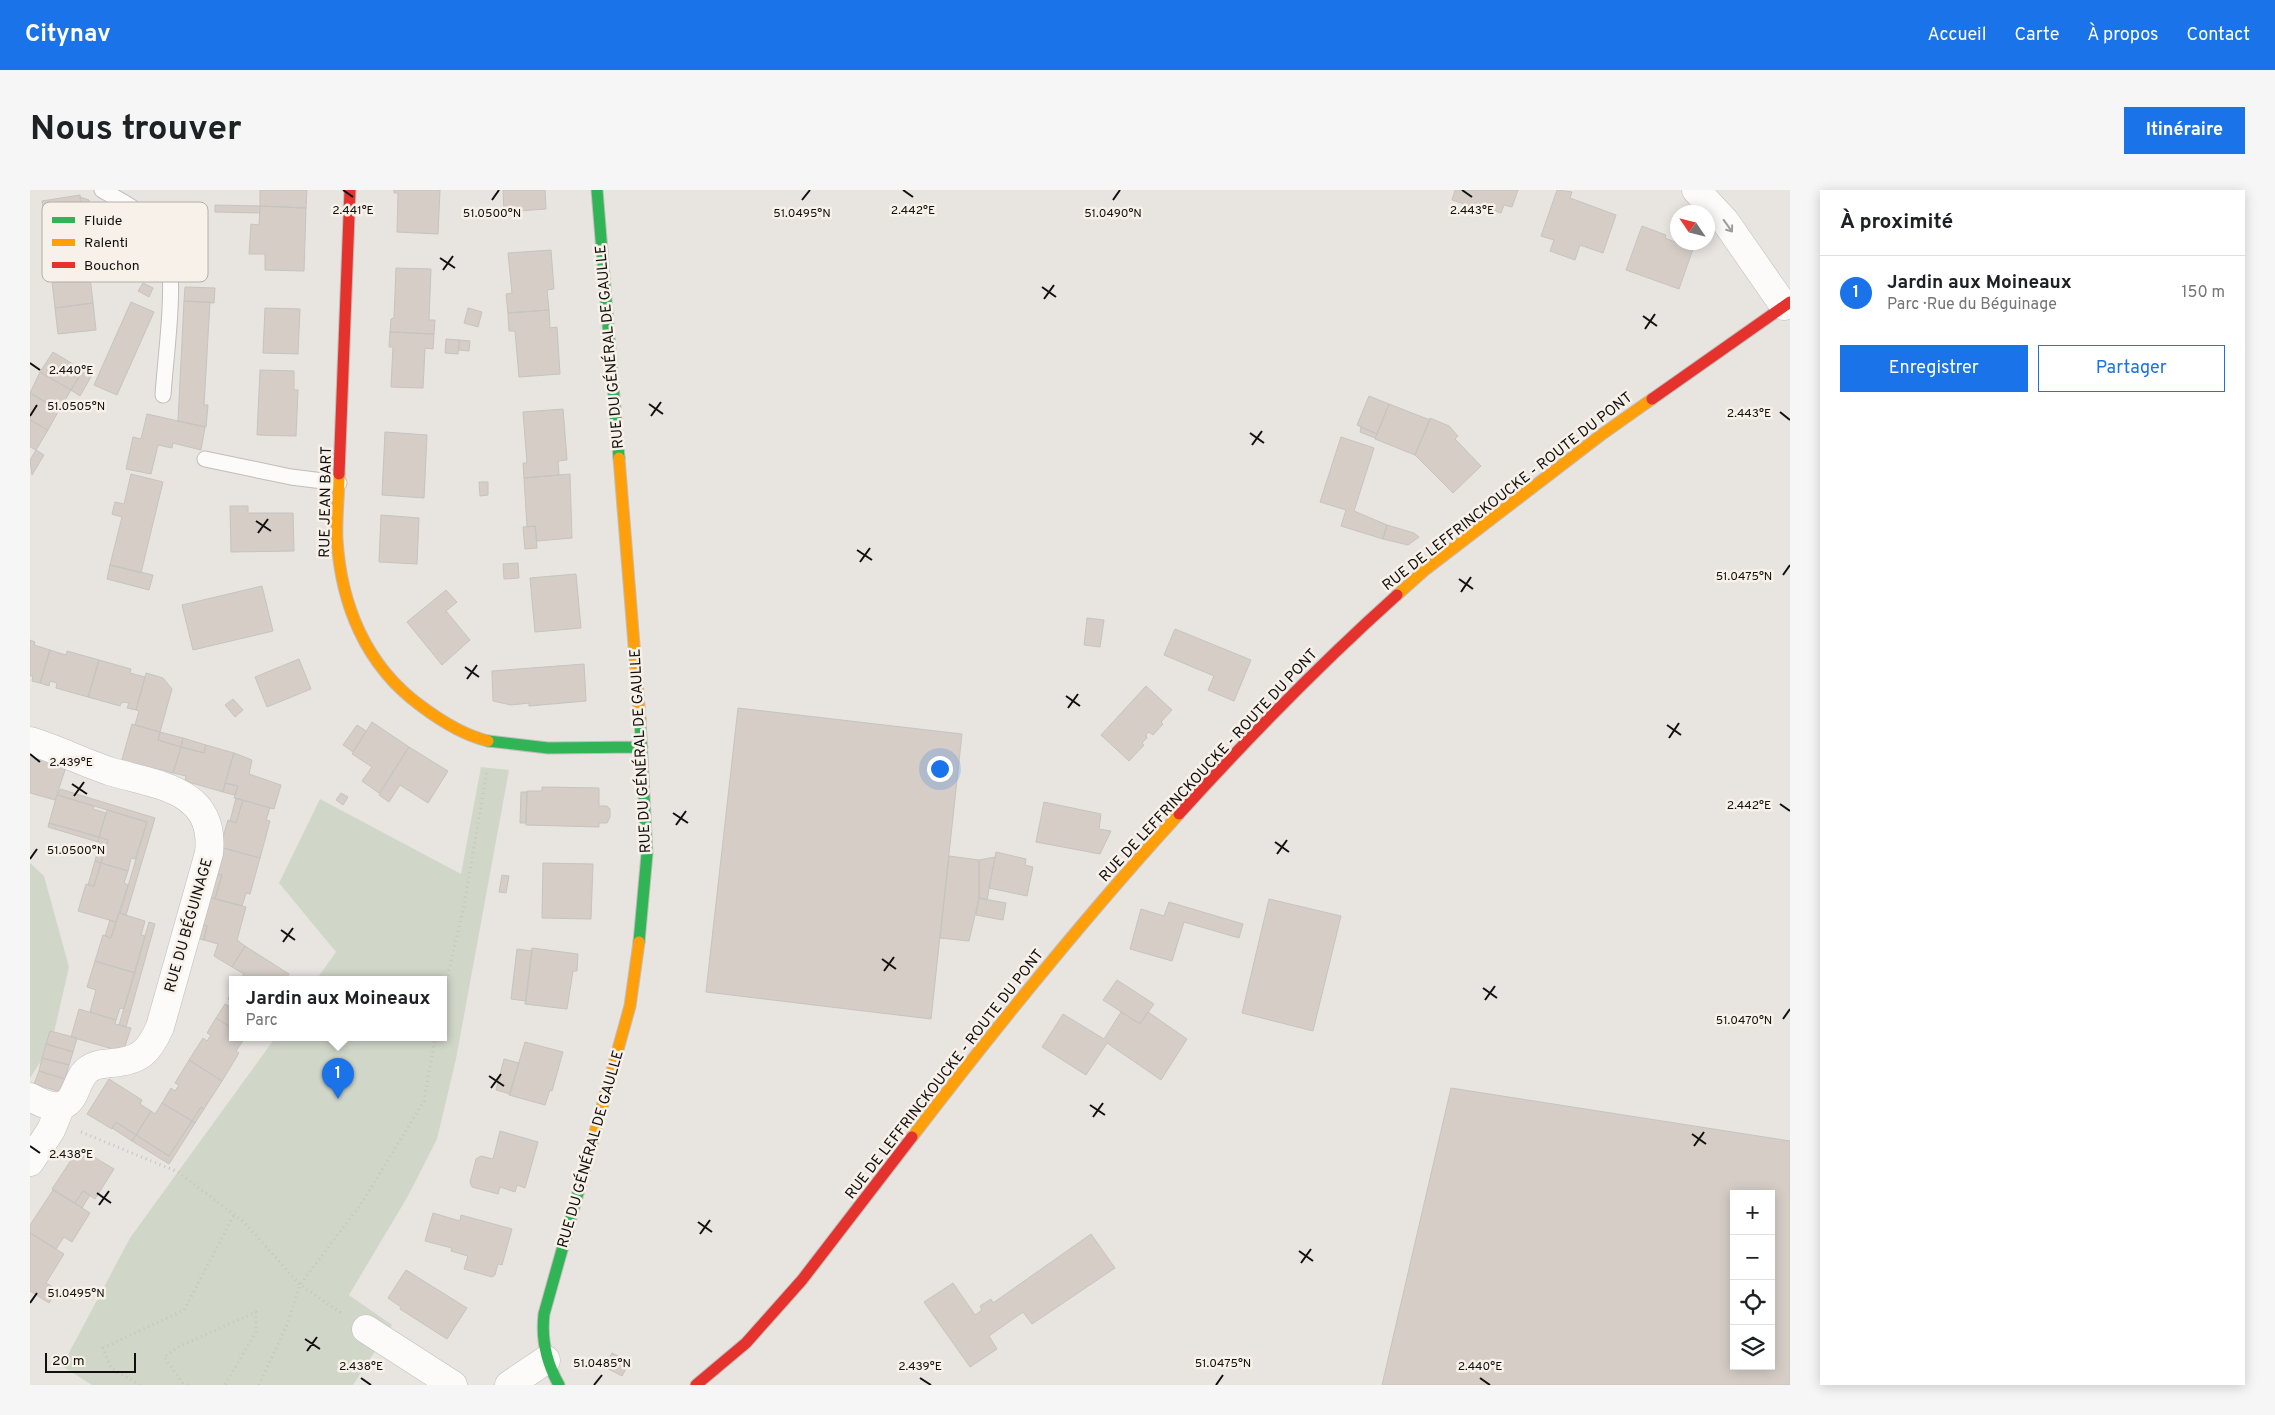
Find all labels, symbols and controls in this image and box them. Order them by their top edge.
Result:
text: Citynav [25,20,111,50]
text: Accueil [1927,24,1986,47]
text: Carte [2014,24,2059,47]
text: À propos [2087,24,2158,47]
text: Contact [2186,24,2250,47]
button: Itinéraire [2124,107,2245,154]
text: Nous trouver [30,108,242,152]
legend [42,202,208,282]
text: 2.441°E [332,203,374,219]
text: 2.442°E [891,203,935,219]
text: 2.443°E [1450,203,1494,219]
north arrow [1670,205,1715,250]
text: 51.0500°N [463,206,521,222]
text: 51.0495°N [773,206,831,222]
text: 51.0490°N [1084,206,1142,222]
text: À proximité [1840,209,1953,236]
text: Fluide [84,213,122,230]
one-way arrow [1723,219,1733,233]
text: Ralenti [84,235,128,252]
street label: RUE DU GÉNÉRAL DE GAULLE [591,244,629,450]
text: Bouchon [84,258,140,275]
text: Jardin aux Moineaux [1887,271,2072,295]
text: 1 [1853,283,1859,303]
text: 150 m [2182,283,2225,303]
text: Parc · Rue du Béguinage [1887,295,2057,315]
button: Enregistrer [1840,345,2028,392]
button: Partager [2038,345,2225,392]
text: 2.440°E [49,363,93,379]
street label: RUE DE LEFFRINCKOUCKE - ROUTE DU PONT [1379,389,1637,596]
text: 51.0505°N [47,399,105,415]
text: 2.443°E [1727,406,1771,422]
street label: RUE JEAN BART [316,446,337,558]
text: 51.0475°N [1716,569,1772,585]
street label: RUE DE LEFFRINCKOUCKE - ROUTE DU PONT [1096,645,1322,887]
street label: RUE DU GÉNÉRAL DE GAULLE [626,648,656,854]
text: 2.439°E [49,755,93,771]
your location [927,756,953,782]
text: 2.442°E [1727,798,1771,814]
text: 51.0500°N [47,843,105,859]
street label: RUE DU BÉGUINAGE [160,856,218,995]
street label: RUE DE LEFFRINCKOUCKE - ROUTE DU PONT [842,946,1049,1204]
popup [229,976,447,1041]
text: Jardin aux Moineaux [246,987,430,1011]
text: Parc [246,1011,278,1031]
text: 51.0470°N [1716,1013,1772,1029]
street label: RUE DU GÉNÉRAL DE GAULLE [553,1048,629,1251]
pin: 1 [322,1058,354,1099]
text: 2.438°E [49,1147,93,1163]
map controls [1730,1190,1775,1370]
button: + [1730,1190,1775,1235]
button: − [1730,1235,1775,1280]
button: locate [1730,1280,1775,1325]
text: 51.0495°N [47,1286,105,1302]
button: layers [1730,1325,1775,1370]
scale bar [45,1350,136,1373]
text: 20 m [52,1353,85,1370]
text: 51.0485°N [573,1356,631,1372]
text: 51.0475°N [1195,1356,1251,1372]
text: 2.438°E [339,1359,383,1375]
text: 2.439°E [898,1359,942,1375]
text: 2.440°E [1458,1359,1502,1375]

